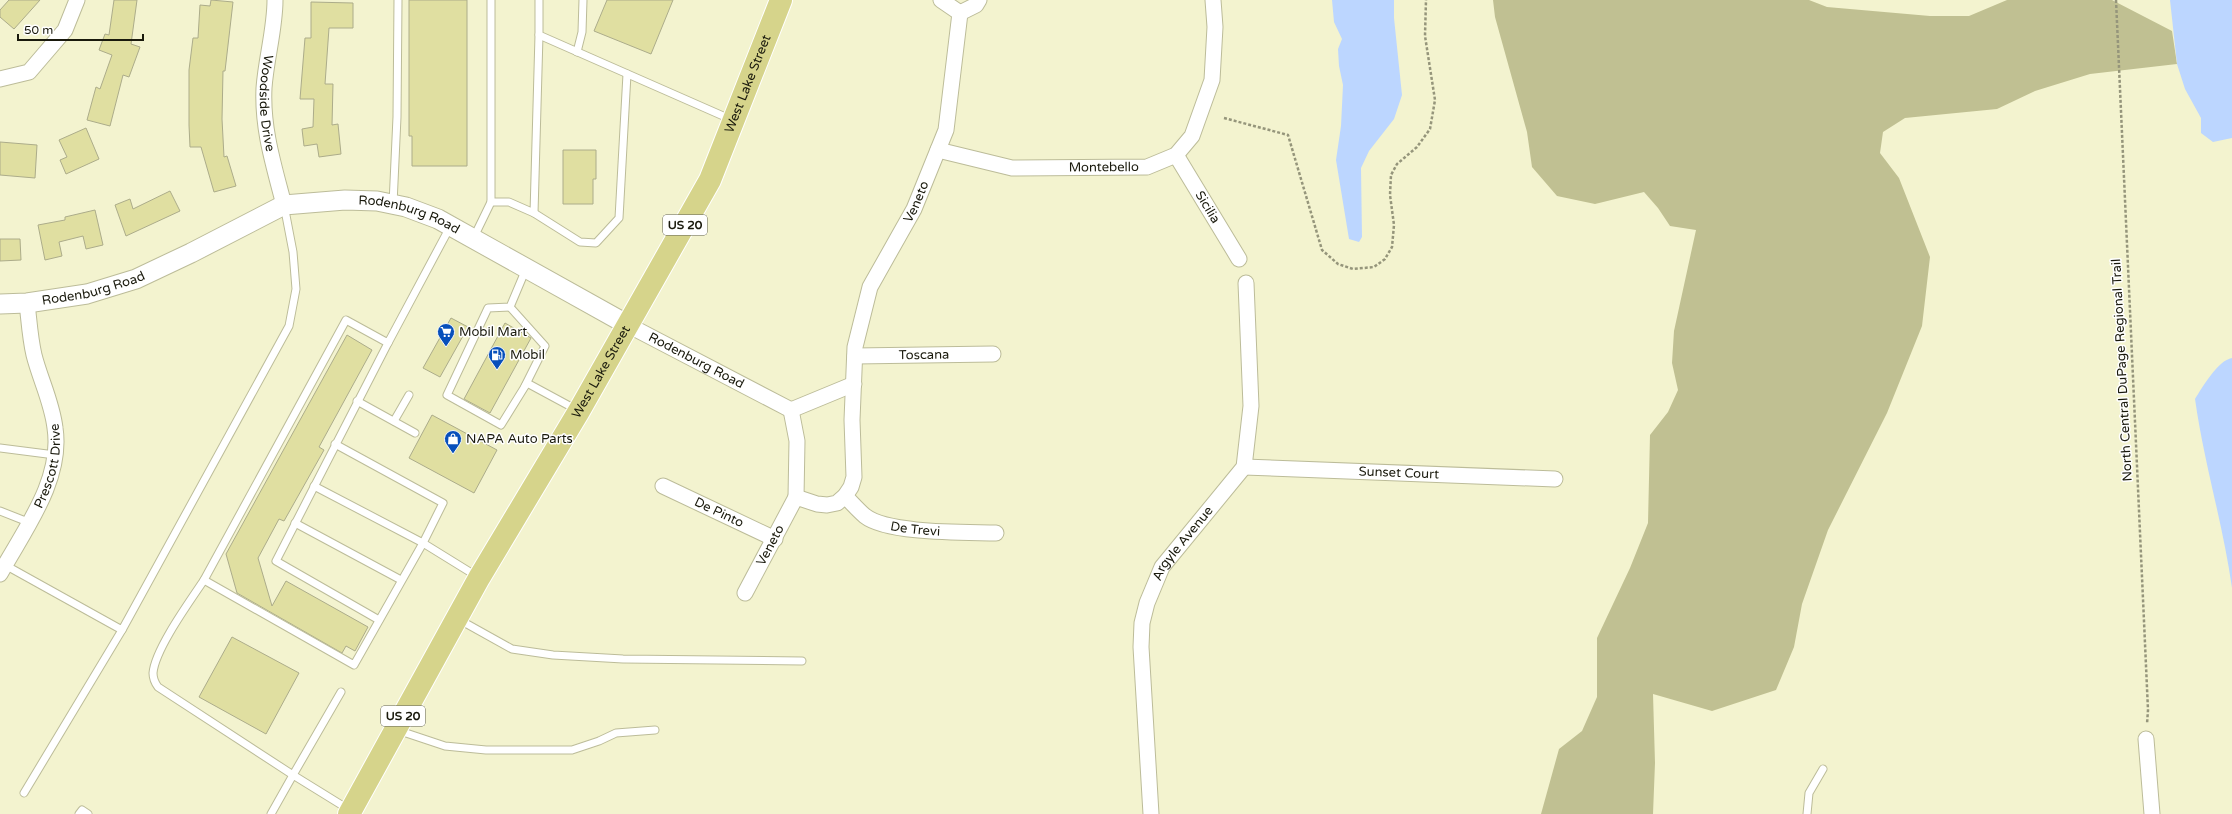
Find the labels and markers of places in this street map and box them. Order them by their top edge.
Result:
supermarket icon: Mobil Mart [436,322,456,347]
place label: Mobil Mart [459,324,527,340]
fuel station icon: Mobil [487,345,507,370]
place label: Mobil [510,347,545,363]
shop icon: NAPA Auto Parts [443,429,463,454]
place label: NAPA Auto Parts [466,431,573,447]

